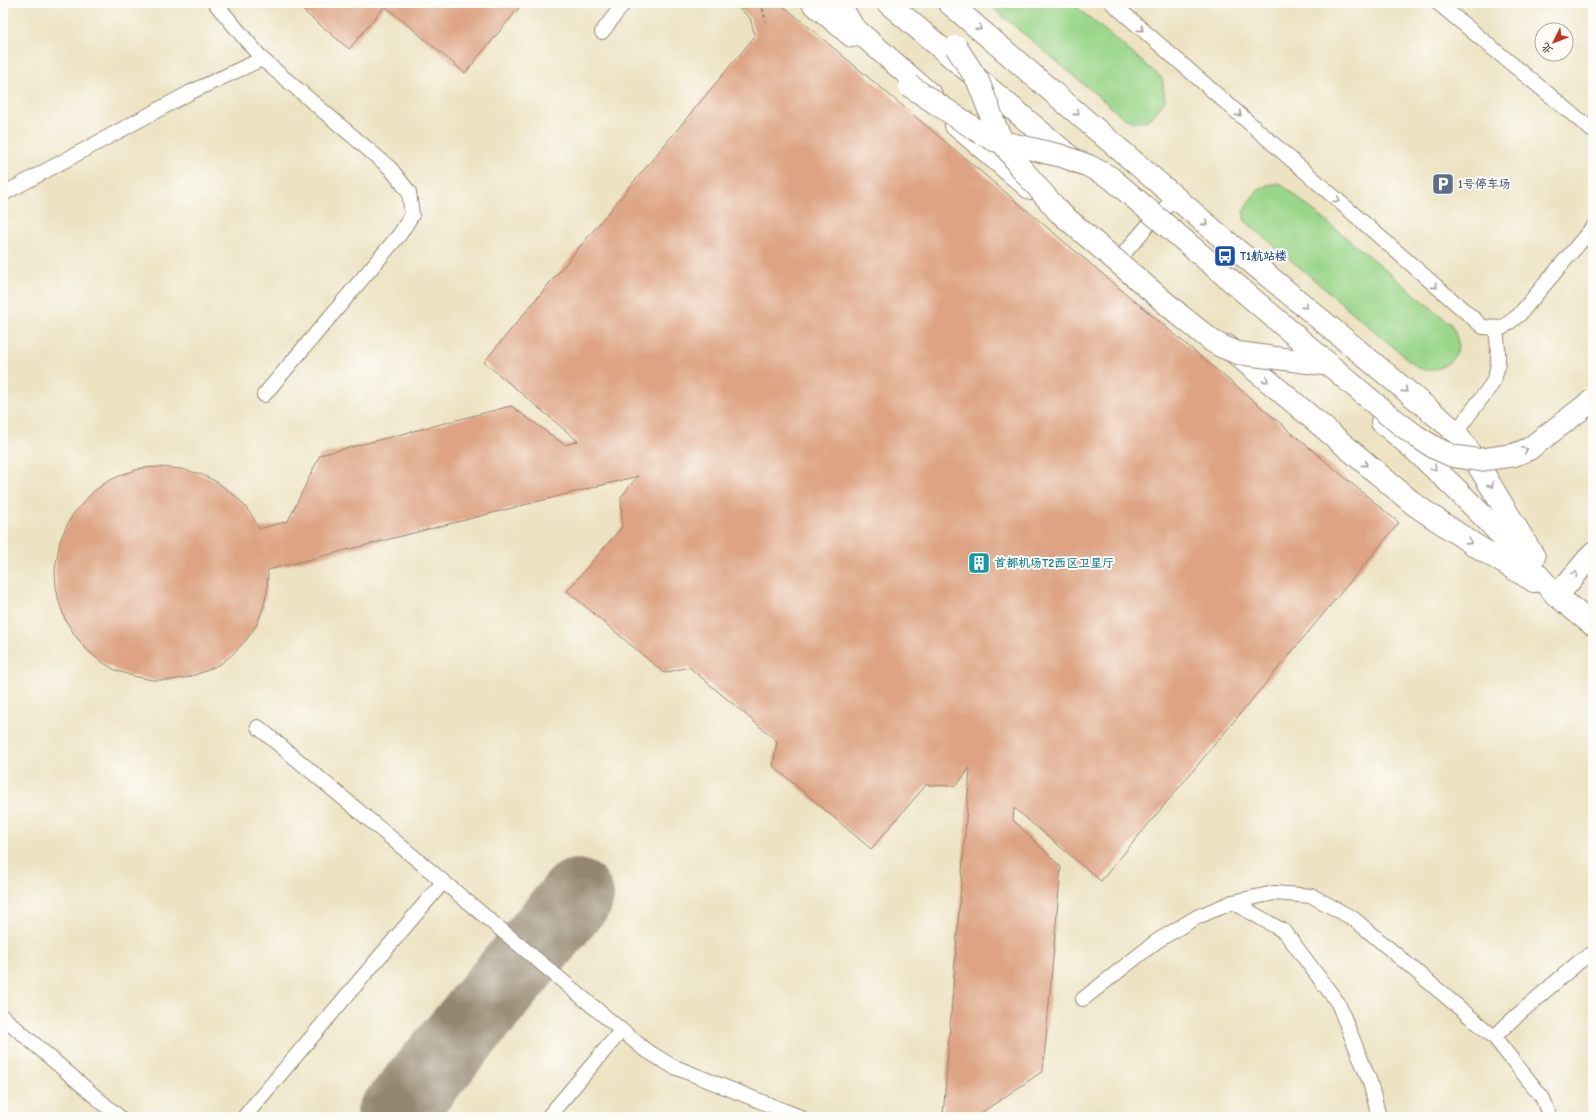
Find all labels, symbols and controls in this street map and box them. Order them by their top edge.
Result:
north arrow [1534,22,1574,62]
one-way arrow [974,24,981,31]
one-way arrow [1136,24,1144,31]
text: 北 [1539,40,1556,57]
one-way arrow [1073,108,1080,115]
one-way arrow [1234,110,1242,117]
parking icon: 1号停车场 [1430,171,1456,197]
place label: 1号停车场 [1458,177,1511,191]
one-way arrow [1332,195,1340,203]
one-way arrow [1201,218,1208,225]
bus stop icon: T1航站楼 [1212,243,1238,269]
place label: T1航站楼 [1240,249,1287,263]
one-way arrow [1430,281,1437,288]
one-way arrow [1300,302,1307,309]
one-way arrow [1262,375,1269,382]
one-way arrow [1400,385,1407,392]
one-way arrow [1521,447,1529,455]
one-way arrow [1361,459,1368,466]
one-way arrow [1429,463,1437,471]
one-way arrow [1486,481,1493,488]
one-way arrow [1465,537,1472,545]
building icon: 首都机场T2西区卫星厅 [966,550,992,576]
place label: 首都机场T2西区卫星厅 [994,556,1114,570]
one-way arrow [1571,572,1578,579]

